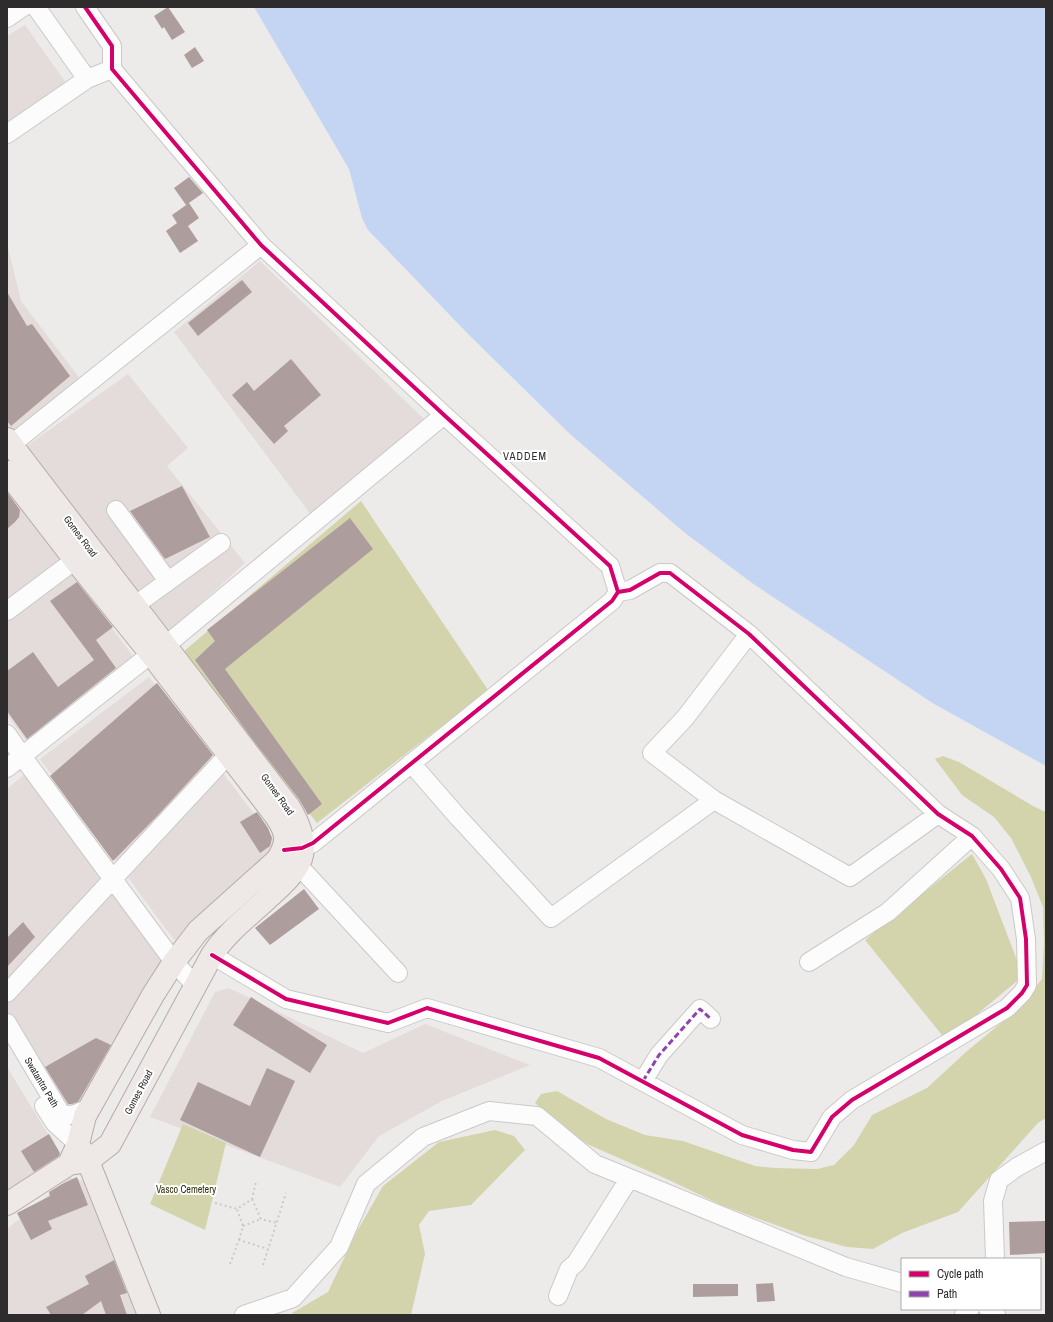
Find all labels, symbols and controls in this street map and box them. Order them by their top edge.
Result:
district label: VADDEM [503,449,547,463]
street label: Gomes Road [61,513,100,560]
street label: Gomes Road [258,771,297,818]
street label: Swatantra Path [22,1055,62,1110]
street label: Gomes Road [121,1068,156,1117]
park label: Vasco Cemetery [156,1183,217,1196]
legend [901,1258,1041,1310]
text: Cycle path [937,1266,984,1282]
text: Path [937,1286,957,1302]

